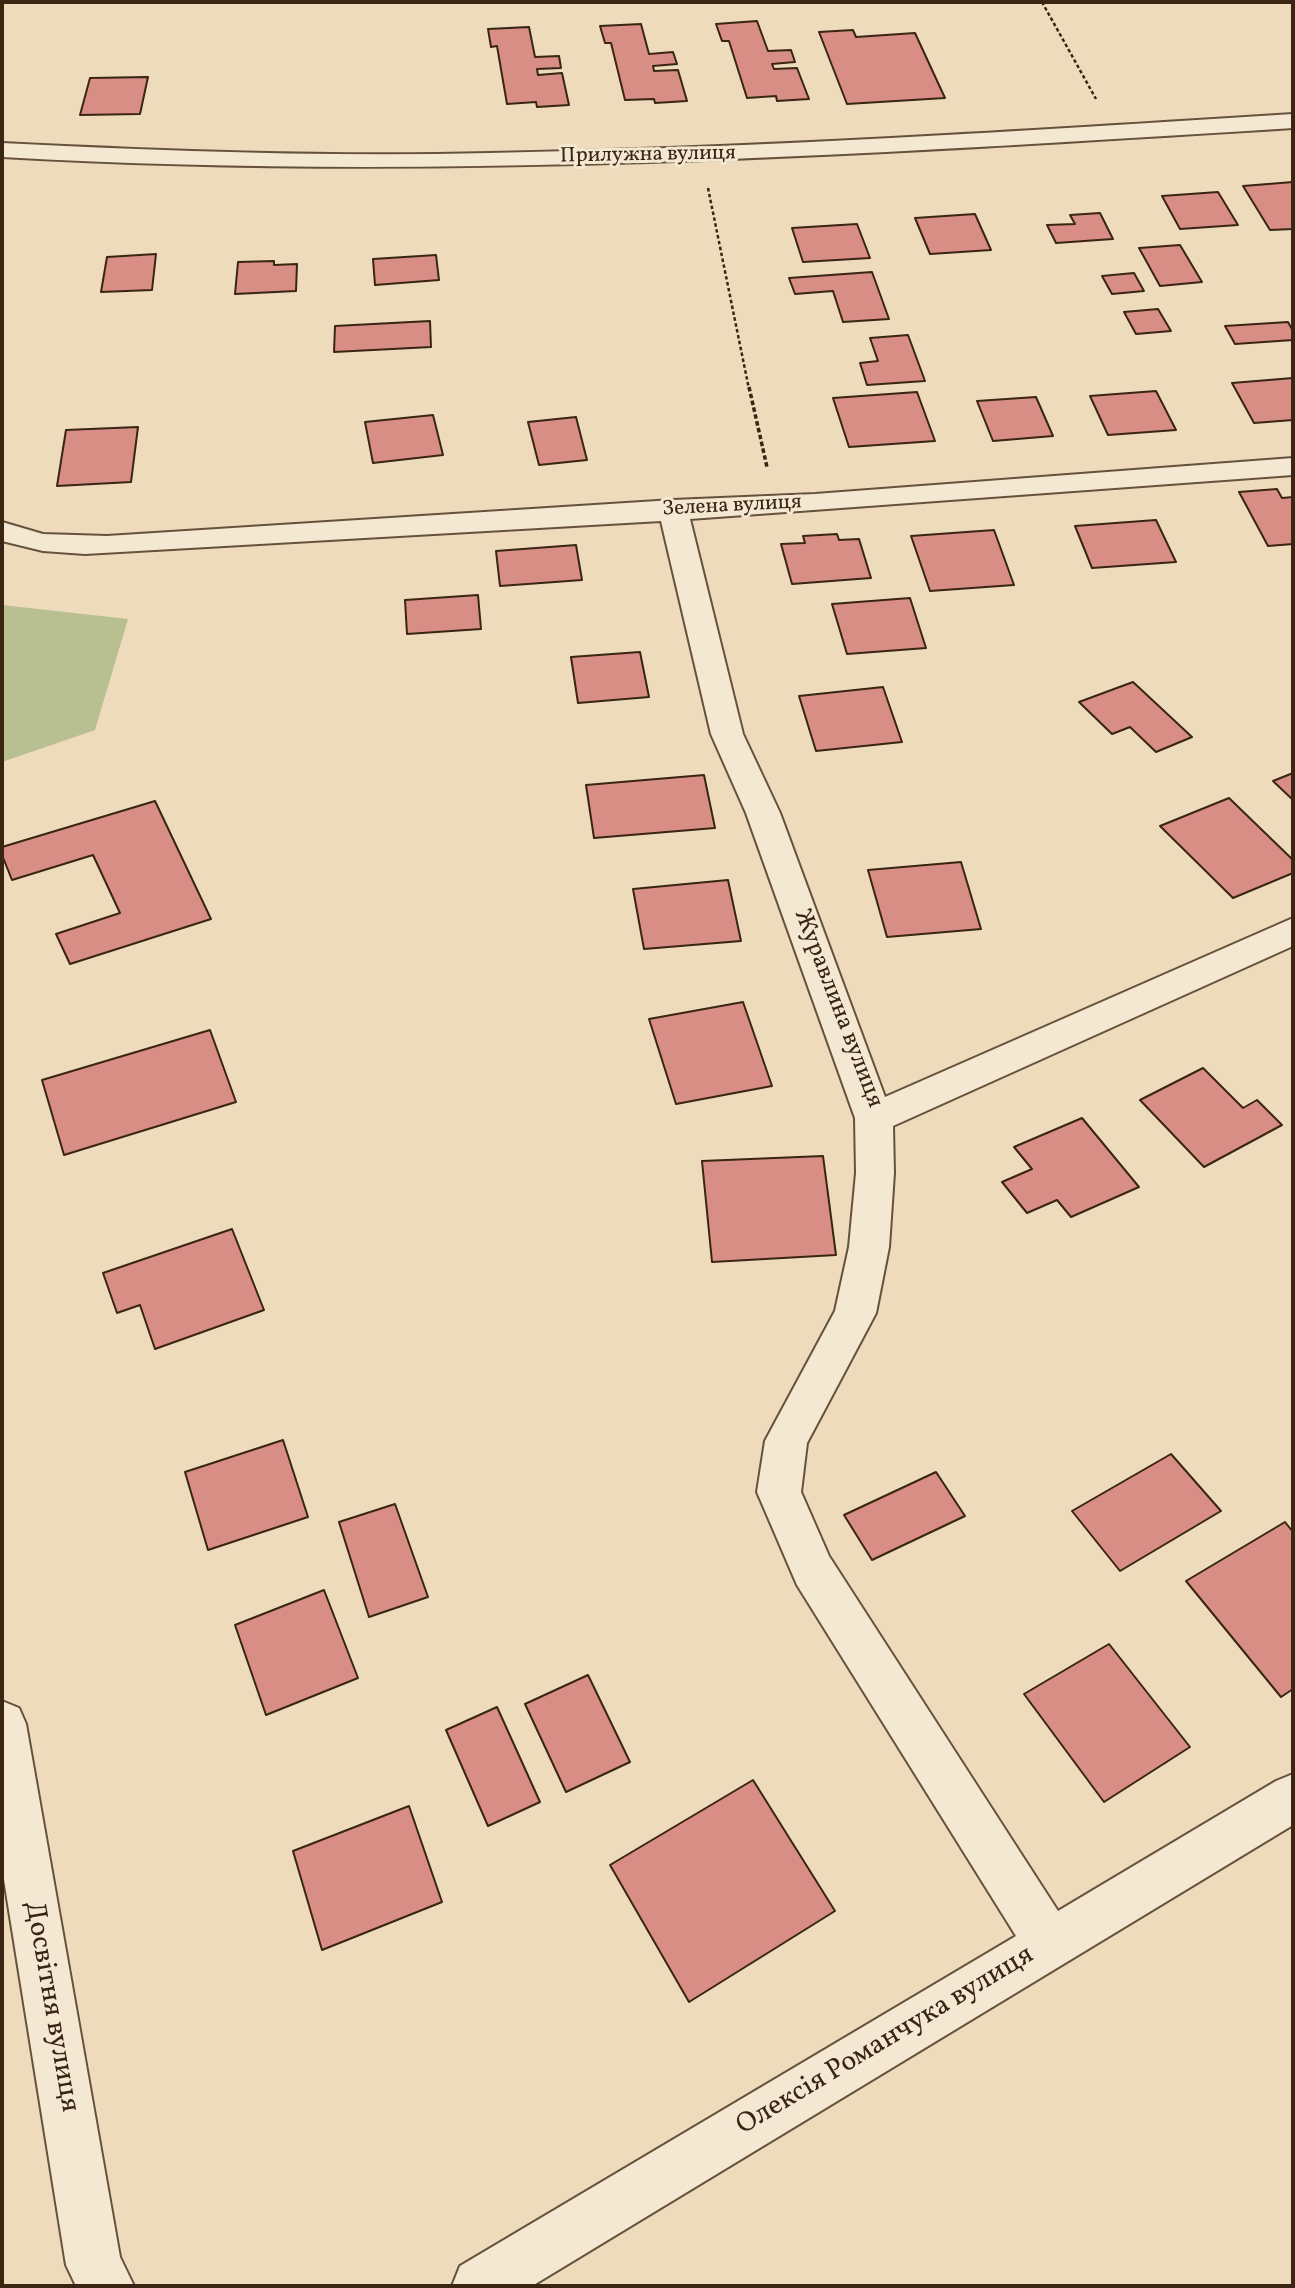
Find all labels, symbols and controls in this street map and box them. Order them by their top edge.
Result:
street label: Прилужна вулиця [560,142,736,170]
street label: Зелена вулиця [662,491,802,523]
street label: Журавлина вулиця [786,906,888,1112]
street label: Досвітня вулиця [15,1899,85,2115]
street label: Олексія Романчука вулиця [731,1940,1041,2144]

